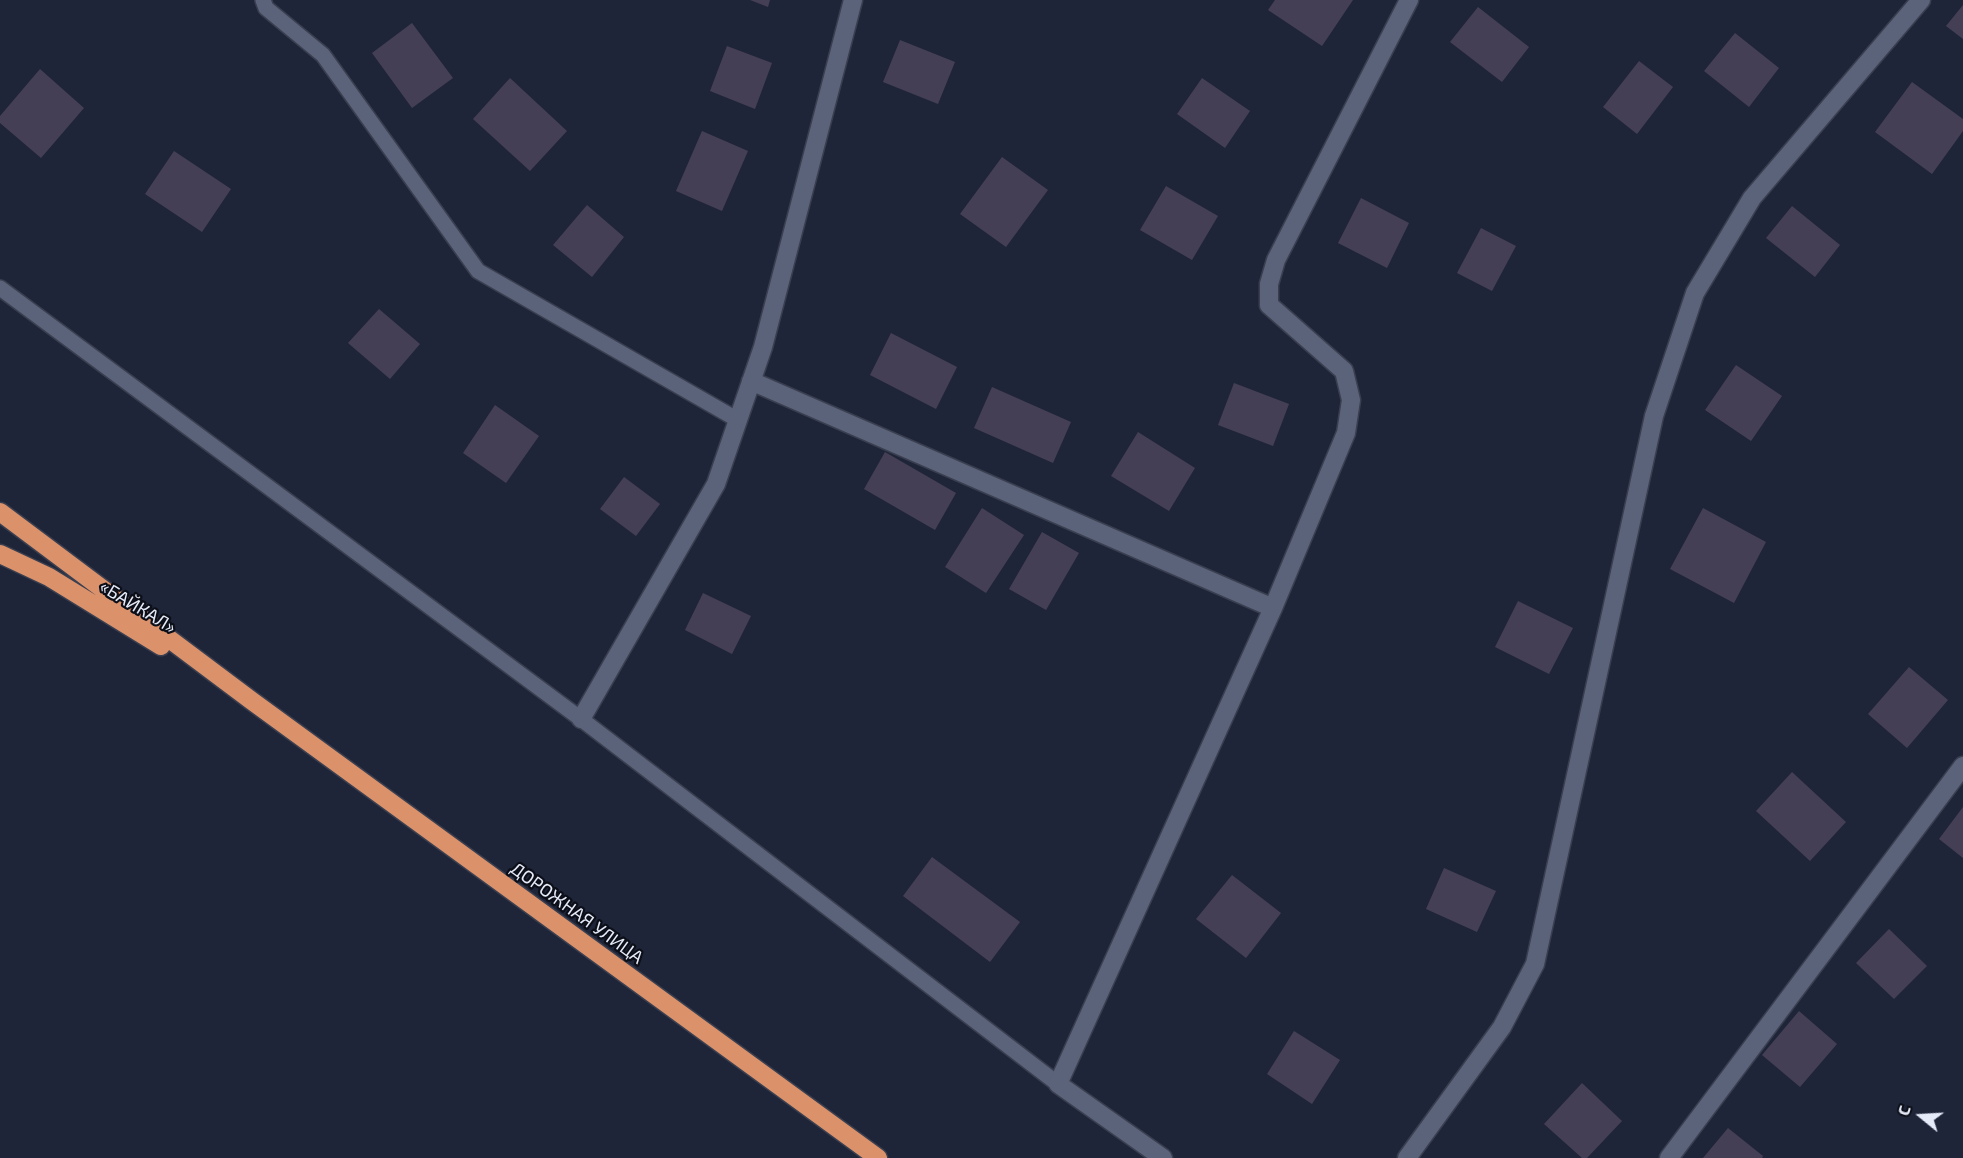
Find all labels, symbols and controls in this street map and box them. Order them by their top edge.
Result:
street label: «БАЙКАЛ» [96,576,180,638]
street label: ДОРОЖНАЯ УЛИЦА [506,858,648,968]
north arrow [1891,1086,1951,1146]
text: С [1893,1103,1914,1118]

